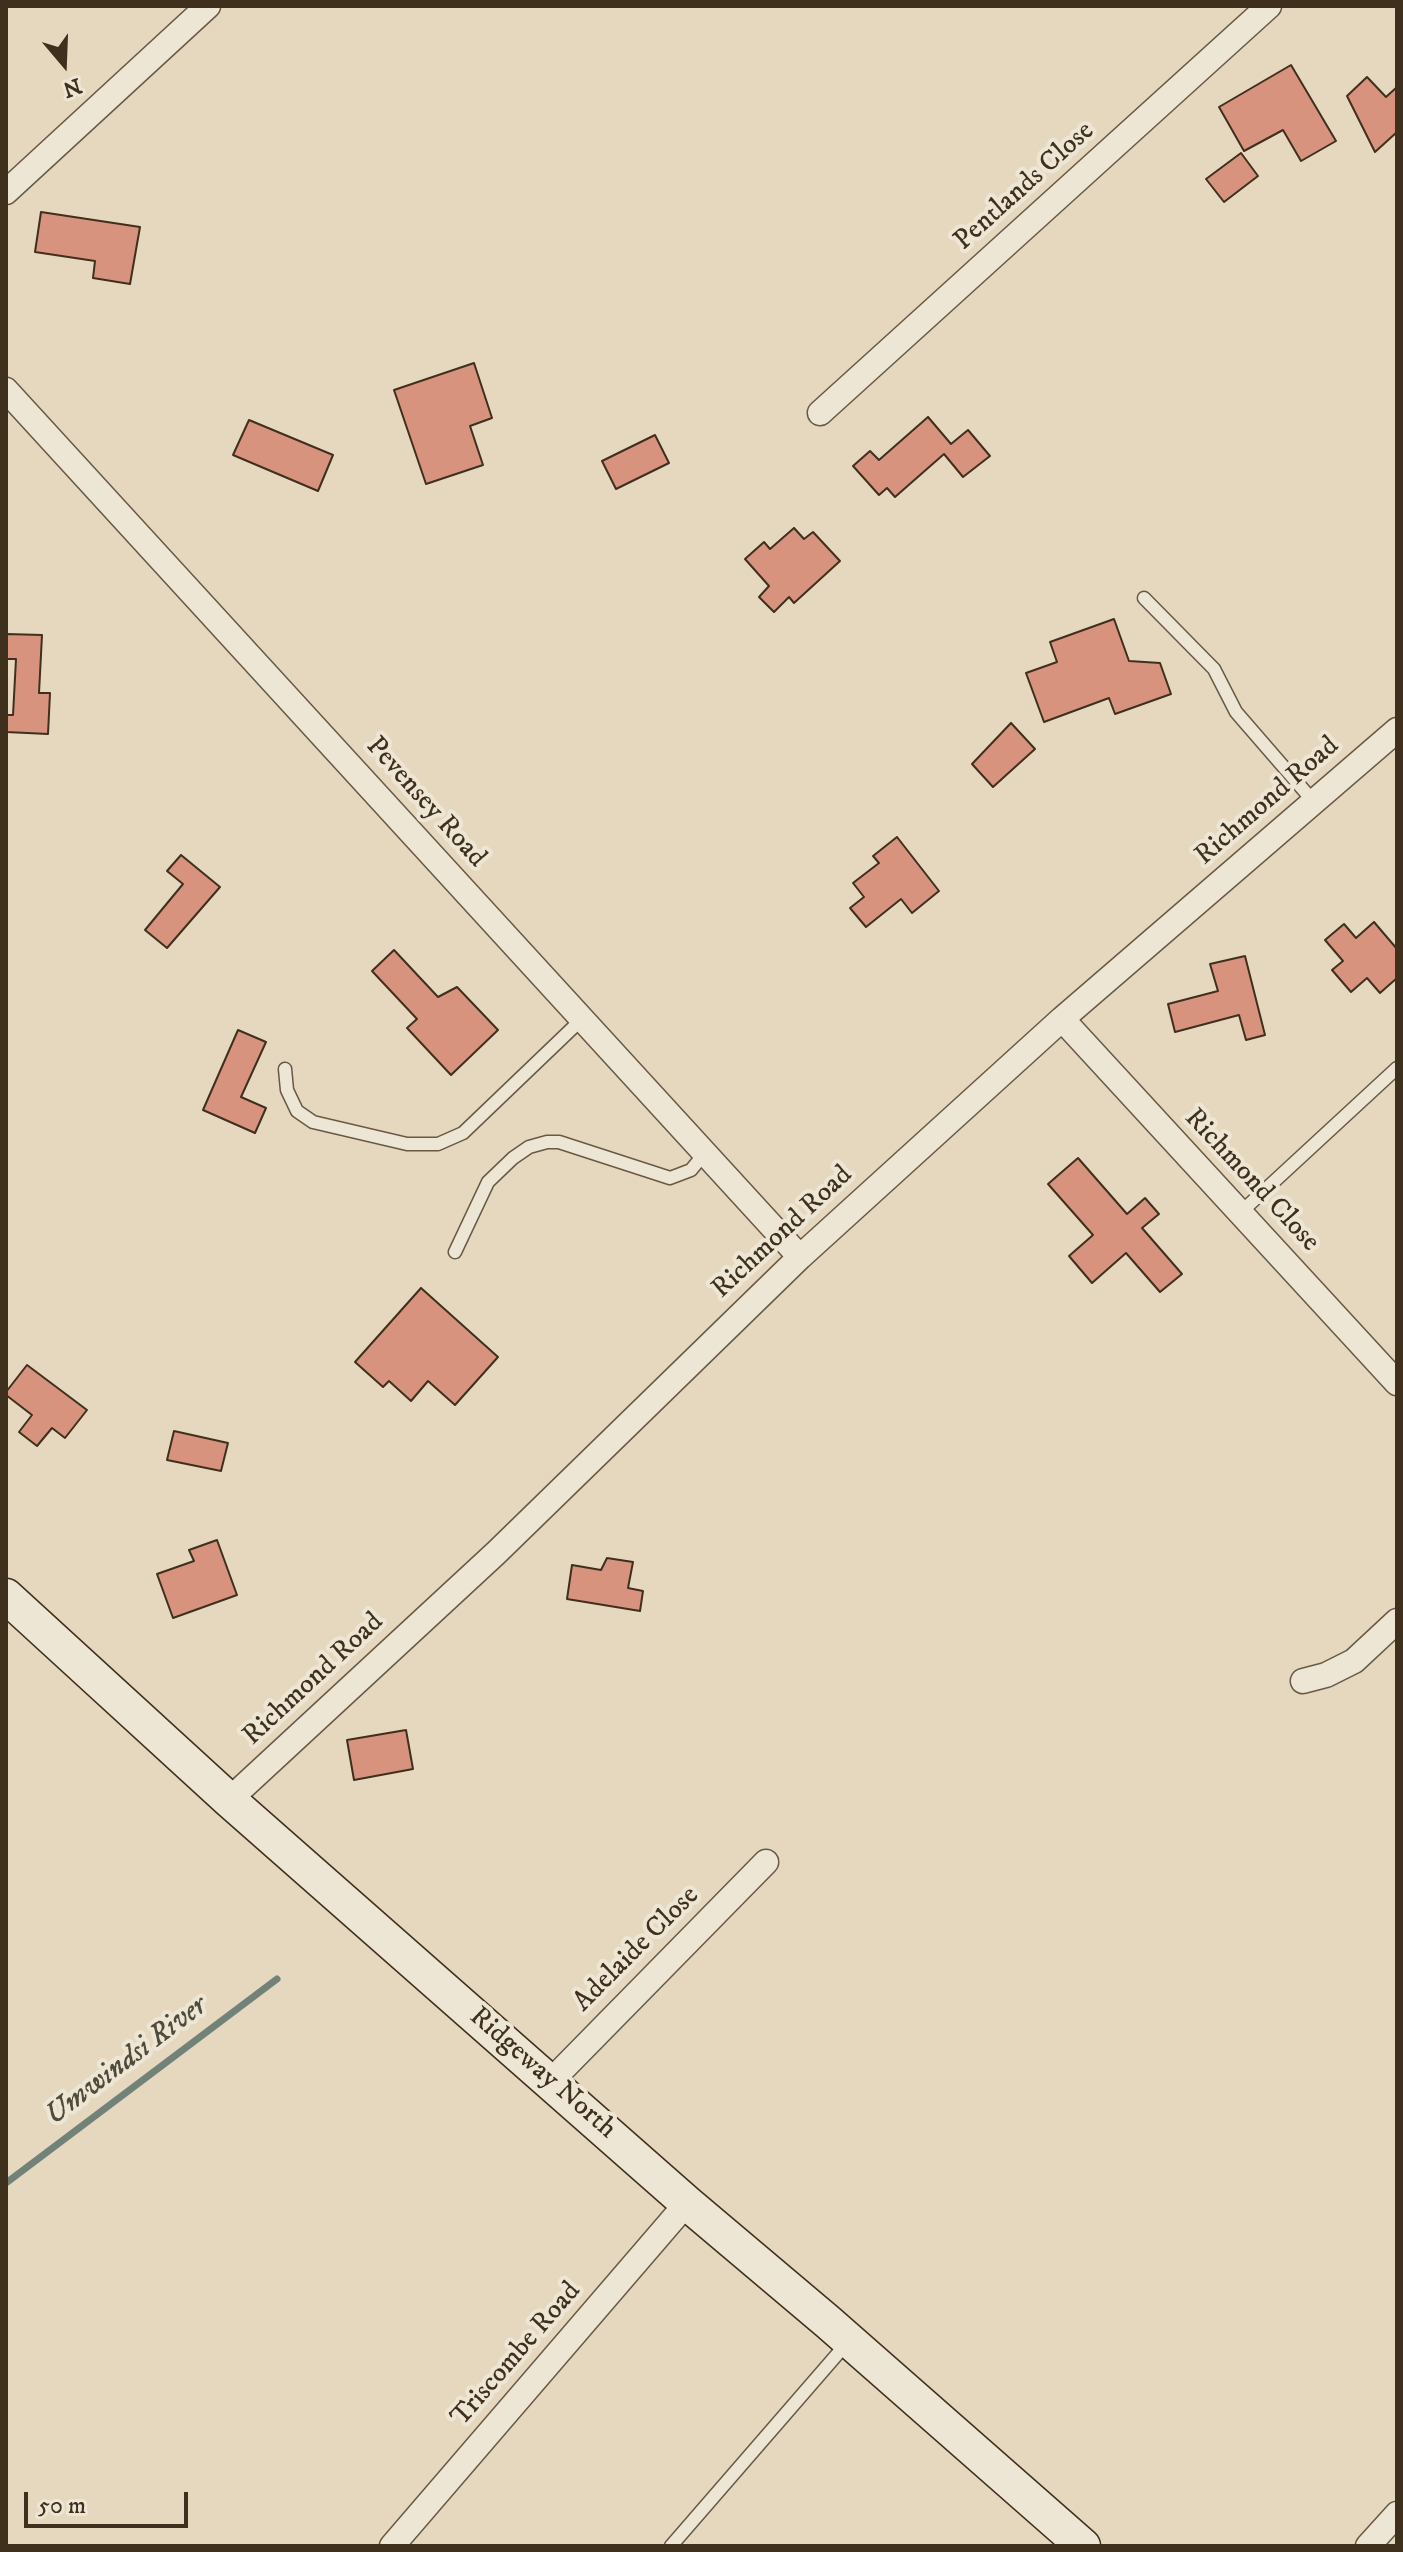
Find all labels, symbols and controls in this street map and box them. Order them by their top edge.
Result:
north arrow [24,24,104,104]
text: N [59,71,85,103]
street label: Pentlands Close [948,115,1102,259]
street label: Richmond Road [1189,730,1347,874]
street label: Pevensey Road [358,731,492,875]
street label: Richmond Close [1176,1103,1326,1259]
street label: Richmond Road [706,1159,860,1307]
street label: Richmond Road [237,1606,391,1754]
street label: Adelaide Close [567,1880,707,2020]
water label: Umwindsi River [39,1989,215,2135]
street label: Ridgeway North [462,2001,622,2147]
street label: Triscombe Road [445,2276,589,2434]
scale bar [28,2476,192,2526]
text: 50 m [38,2491,86,2521]

